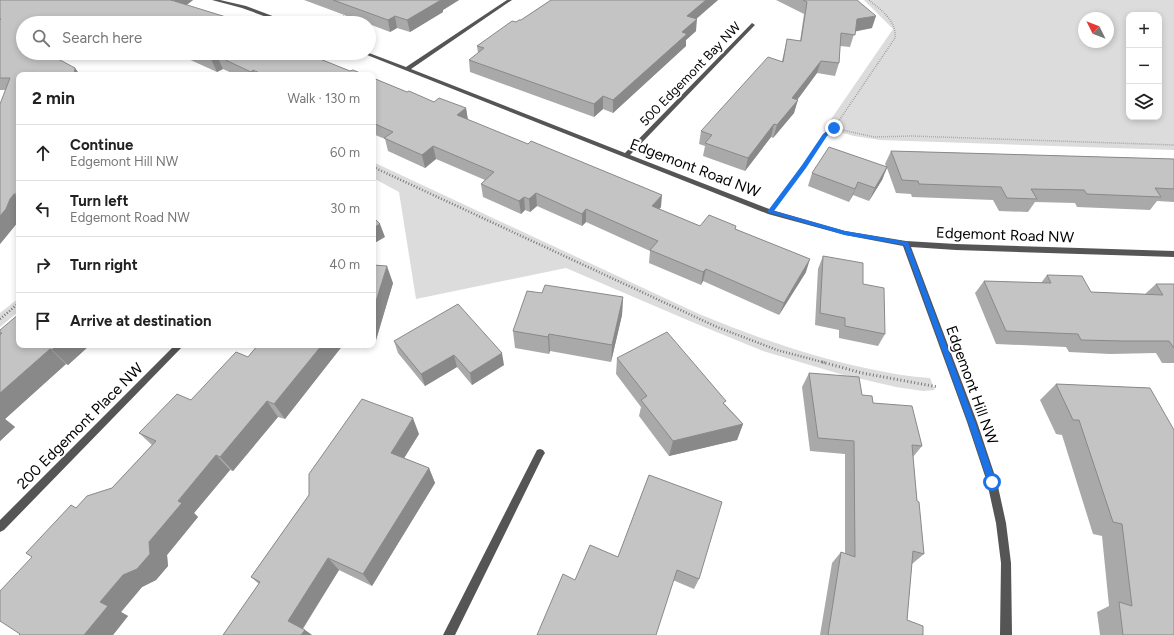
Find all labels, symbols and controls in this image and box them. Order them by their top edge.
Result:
north arrow [1078,12,1114,48]
map controls [1126,12,1162,120]
button: + [1126,12,1162,48]
search box [16,16,376,60]
street label: 500 Edgemont Bay NW [637,19,744,129]
icon: search [30,27,52,49]
text: Search here [62,29,142,47]
button: − [1126,48,1162,84]
button: layers [1126,84,1162,120]
text: 2 min [32,88,75,108]
text: Walk · 130 m [287,91,360,106]
route end [825,119,843,137]
street label: Edgemont Road NW [627,135,763,201]
text: Continue [70,136,133,154]
icon: ahead [32,142,54,164]
text: 60 m [330,145,360,160]
text: Edgemont Hill NW [70,154,178,169]
text: Turn left [70,192,128,210]
icon: left [32,198,54,220]
text: 30 m [330,201,360,216]
text: Edgemont Road NW [70,210,190,225]
street label: Edgemont Road NW [936,224,1075,246]
icon: right [32,254,54,276]
text: Turn right [70,256,138,274]
text: 40 m [329,257,360,272]
icon: arrive [32,310,54,332]
text: Arrive at destination [70,312,211,330]
street label: Edgemont Hill NW [942,323,1002,447]
street label: 200 Edgemont Place NW [13,359,147,493]
route start [983,473,1001,491]

